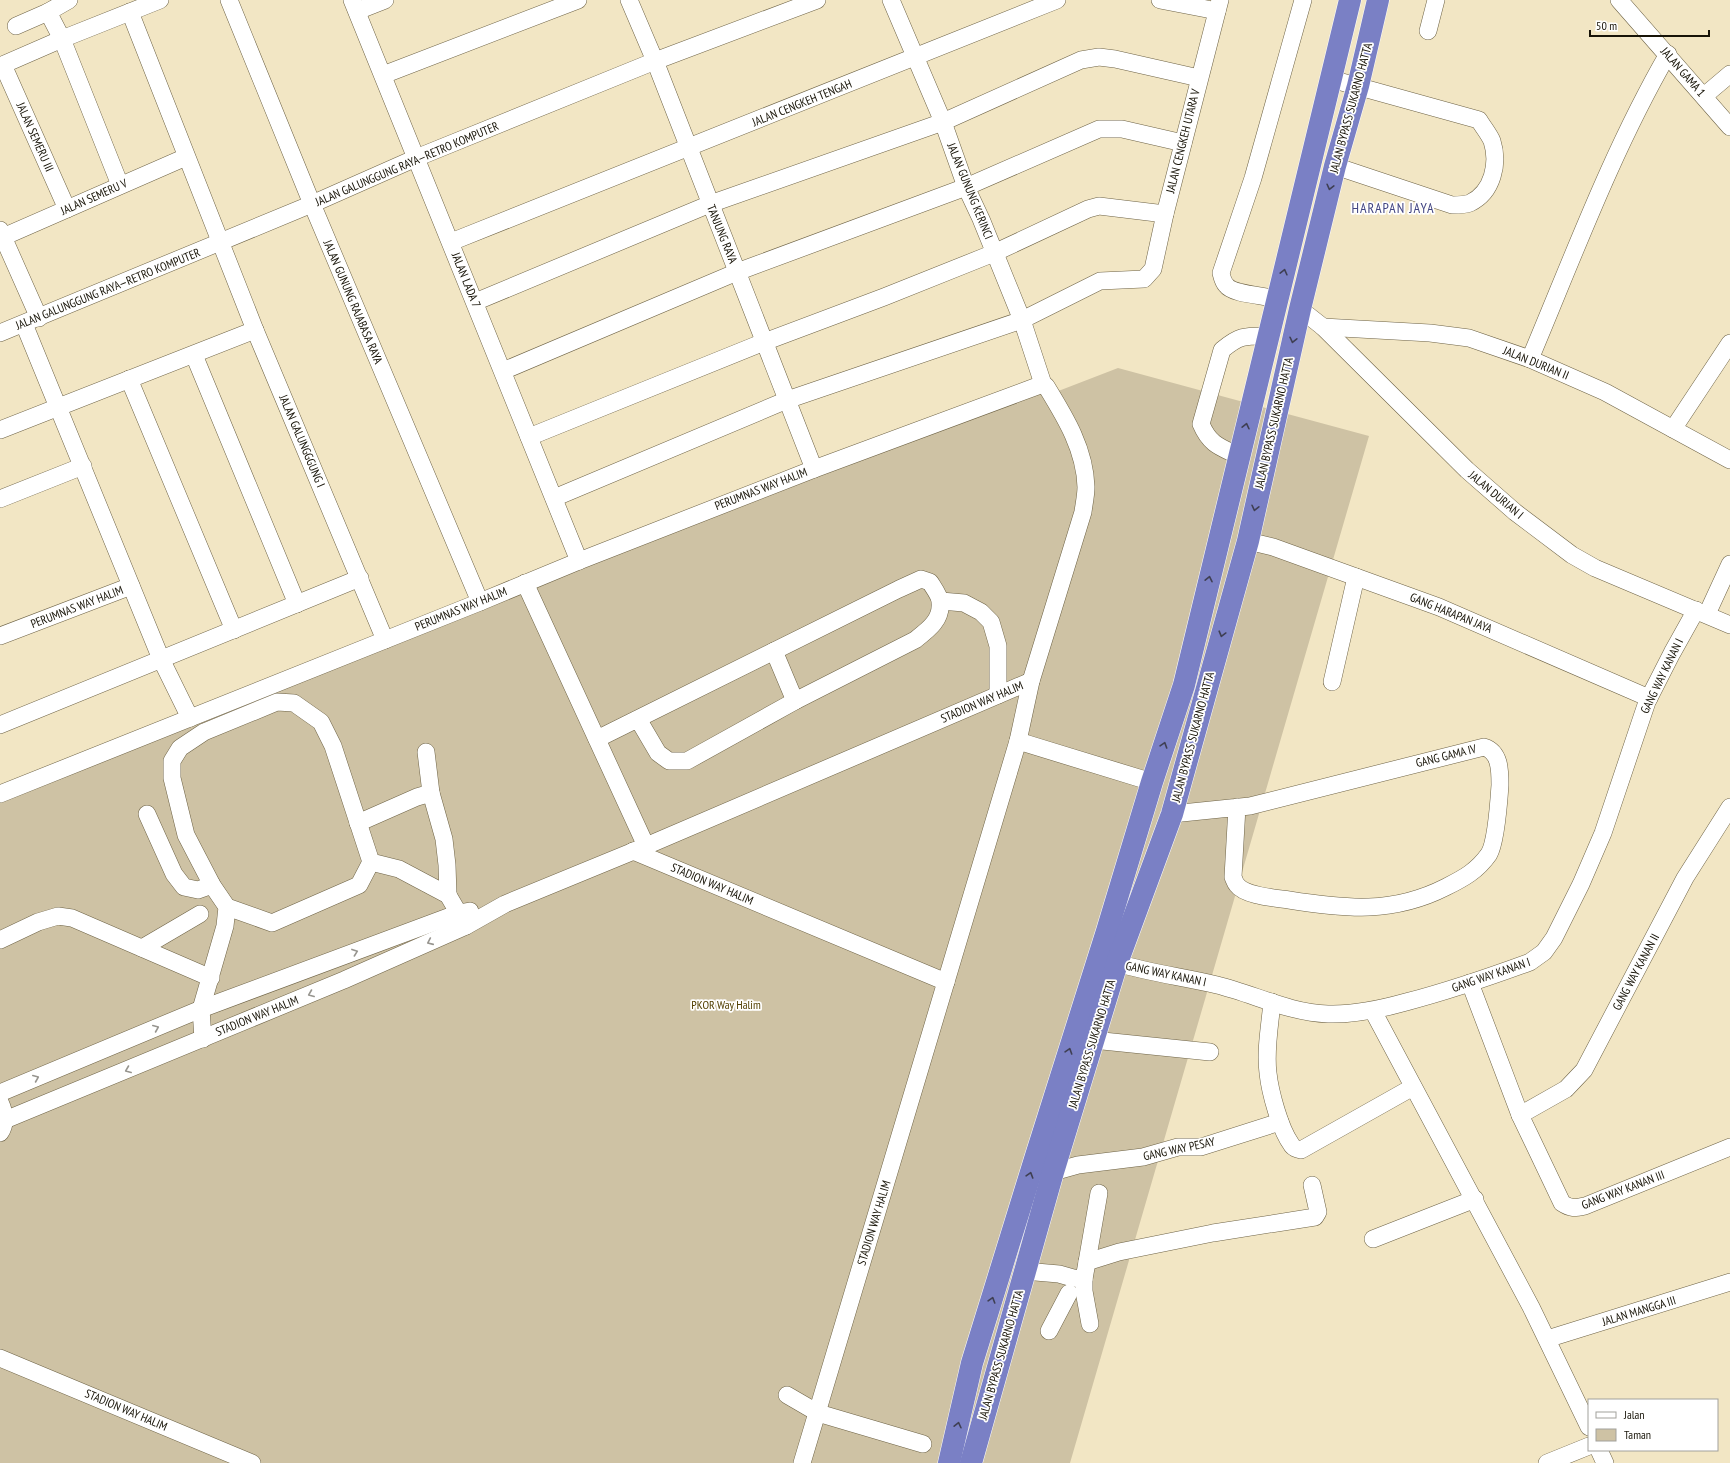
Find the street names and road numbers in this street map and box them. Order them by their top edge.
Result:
street label: JALAN BYPASS SUKARNO HATTA [1326,41,1375,176]
street label: JALAN GAMA 1 [1657,43,1709,100]
street label: JALAN CENGKEH TENGAH [749,76,854,130]
street label: JALAN CENGKEH UTARA V [1162,87,1203,195]
street label: JALAN SEMERU III [13,99,57,174]
street label: JALAN GALUNGGUNG RAYA—RETRO KOMPUTER [312,118,501,209]
street label: JALAN GUNUNG KERINCI [944,140,997,241]
street label: JALAN SEMERU V [57,175,130,218]
street label: TANJUNG RAYA [704,202,741,266]
street label: JALAN GUNUNG RAJABASA RAYA [320,237,386,366]
street label: JALAN GALUNGGUNG RAYA—RETRO KOMPUTER [12,244,202,333]
street label: JALAN LADA 7 [448,249,484,310]
street label: JALAN DURIAN II [1500,342,1571,383]
street label: JALAN BYPASS SUKARNO HATTA [1251,356,1296,491]
street label: JALAN GALUNGGGUNG I [276,391,329,489]
street label: PERUMNAS WAY HALIM [712,464,809,513]
street label: JALAN DURIAN I [1465,467,1527,522]
street label: PERUMNAS WAY HALIM [28,582,125,631]
street label: PERUMNAS WAY HALIM [413,583,509,634]
street label: GANG HARAPAN JAYA [1408,589,1495,636]
street label: GANG WAY KANAN I [1637,636,1686,716]
street label: JALAN BYPASS SUKARNO HATTA [1168,670,1217,805]
street label: STADION WAY HALIM [938,677,1025,726]
street label: GANG GAMA IV [1414,741,1478,770]
street label: STADION WAY HALIM [669,859,756,908]
street label: GANG WAY KANAN II [1609,931,1662,1013]
street label: GANG WAY KANAN I [1450,954,1532,995]
street label: GANG WAY KANAN I [1124,958,1208,989]
street label: JALAN BYPASS SUKARNO HATTA [1064,977,1118,1111]
street label: STADION WAY HALIM [213,992,300,1039]
street label: GANG WAY PESAY [1142,1133,1217,1163]
street label: GANG WAY KANAN III [1579,1167,1666,1212]
street label: STADION WAY HALIM [853,1179,894,1267]
street label: JALAN BYPASS SUKARNO HATTA [975,1288,1026,1422]
street label: JALAN MANGGA III [1599,1292,1677,1329]
street label: STADION WAY HALIM [83,1385,170,1434]

